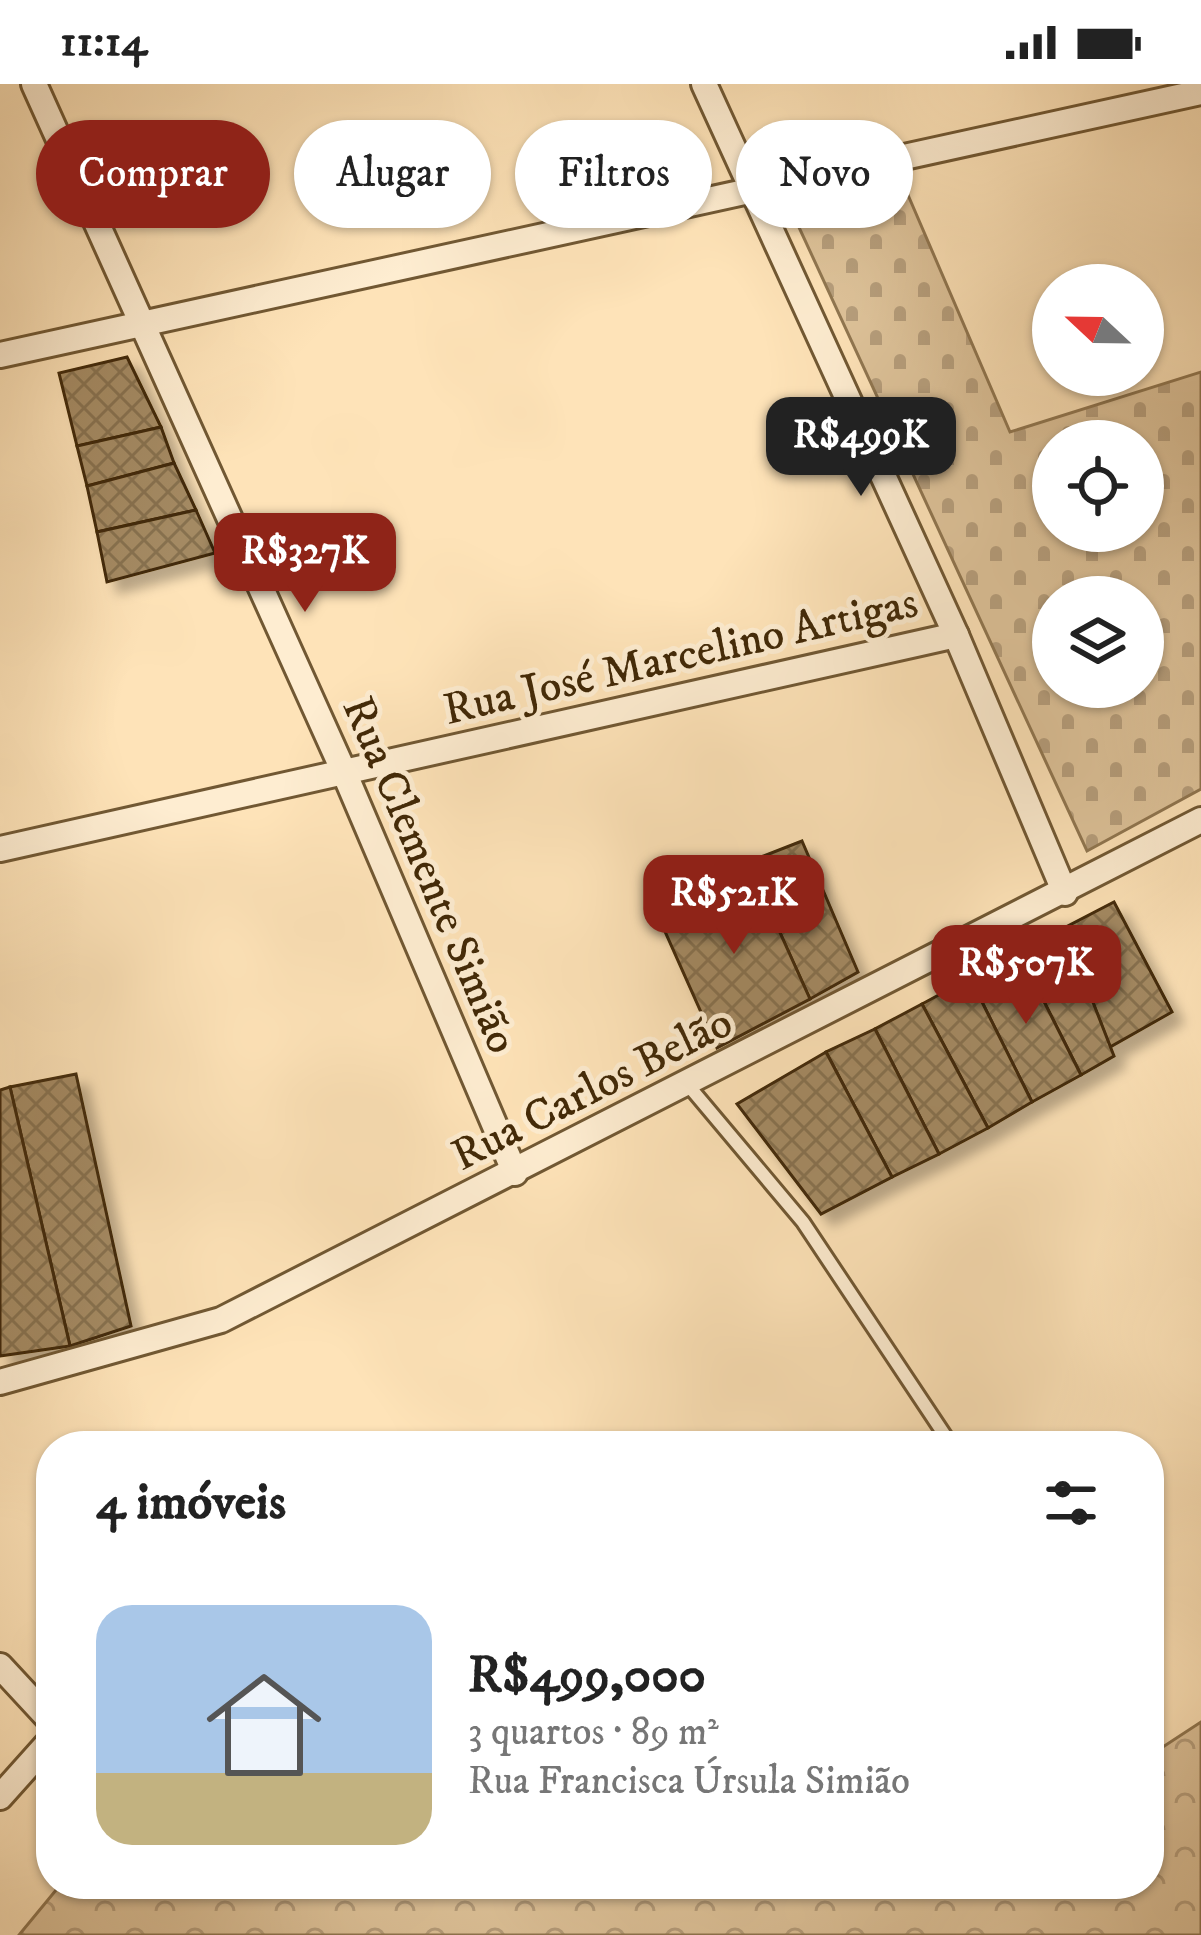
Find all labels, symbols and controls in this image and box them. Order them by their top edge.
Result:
text: 11:14 [60,14,147,70]
chip: Comprar [36,120,270,228]
chip: Alugar [294,120,491,228]
chip: Filtros [515,120,712,228]
chip: Novo [736,120,913,228]
north arrow [1032,264,1164,396]
map controls [1032,264,1164,708]
pin: R$499K [763,397,959,499]
text: R$499K [793,411,929,460]
button: locate [1032,420,1164,552]
pin: R$327K [207,513,403,615]
text: R$327K [241,527,369,576]
street label: Rua José Marcelino Artigas [438,575,923,739]
button: layers [1032,576,1164,708]
street label: Rua Clemente Simião [329,688,530,1062]
pin: R$521K [636,855,832,957]
text: R$521K [670,869,798,918]
pin: R$507K [928,925,1124,1027]
text: R$507K [958,939,1094,988]
street label: Rua Carlos Belão [443,995,742,1184]
icon: filters [1038,1470,1104,1536]
text: 4 imóveis [96,1471,286,1535]
text: R$499,000 [468,1644,706,1708]
icon: home [192,1653,336,1797]
text: 3 quartos · 89 m² [468,1708,719,1757]
text: Rua Francisca Úrsula Simião [468,1757,910,1806]

